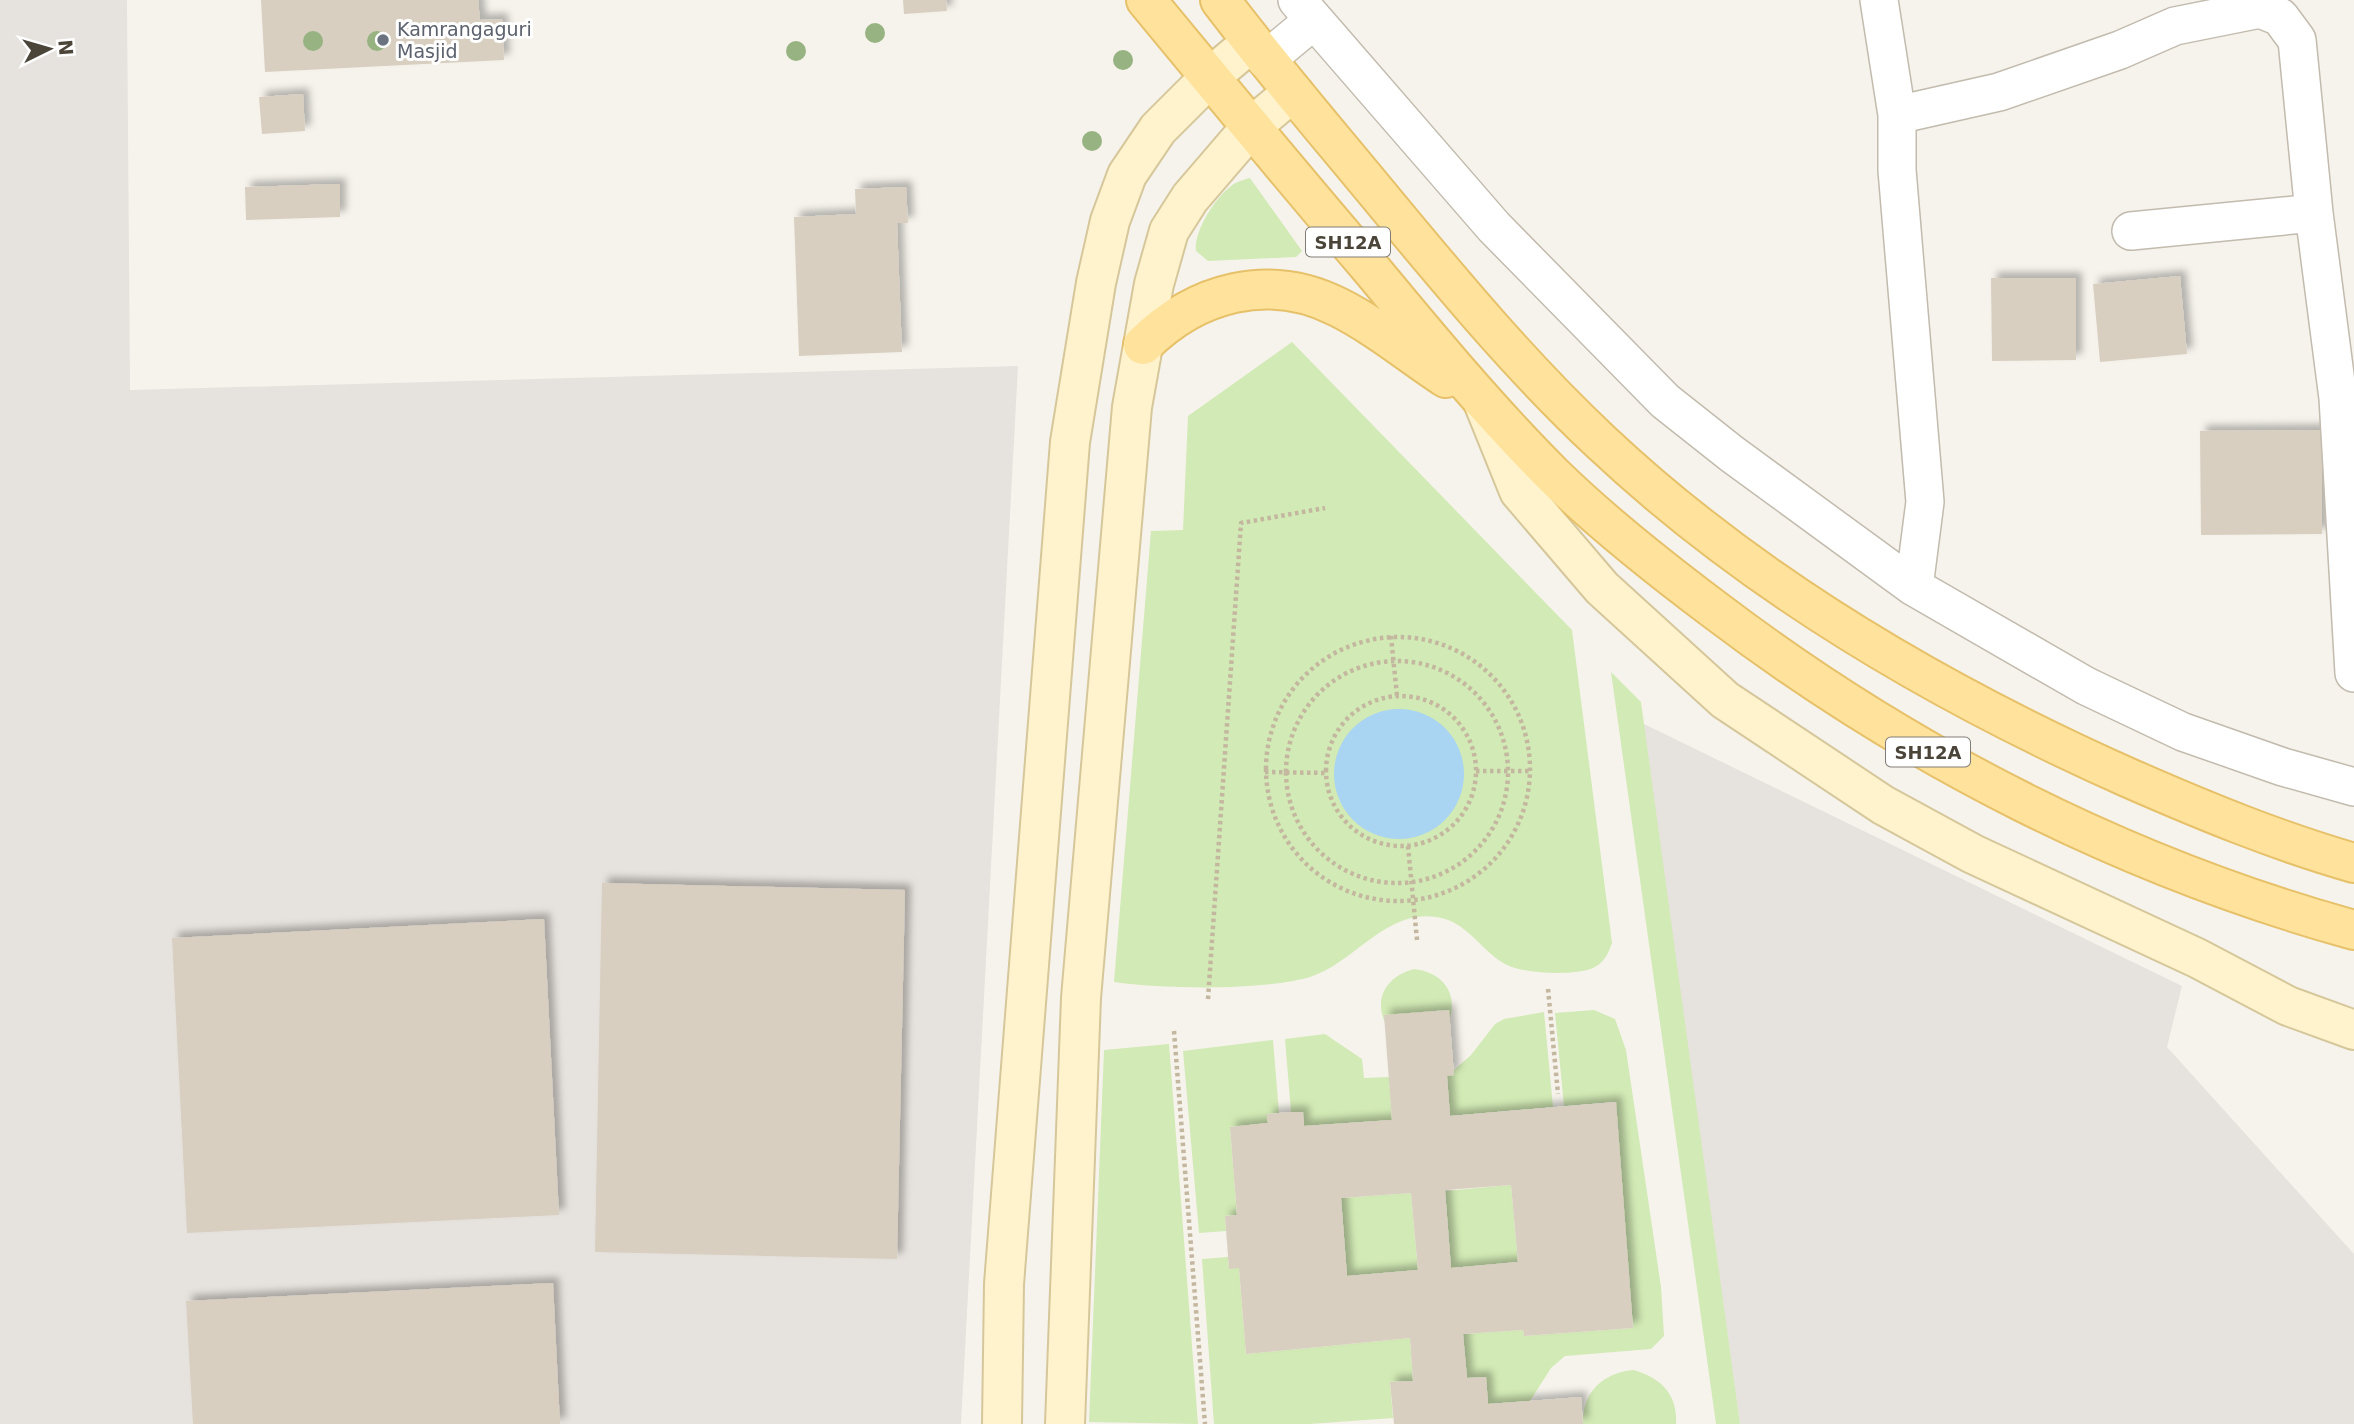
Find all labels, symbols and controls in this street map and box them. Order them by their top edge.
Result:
north arrow [14,14,84,84]
place label: Kamrangaguri Masjid [397,18,532,62]
marker: Kamrangaguri Masjid [375,32,391,48]
text: N [54,39,78,56]
road number: SH12A [1306,228,1390,256]
road number: SH12A [1886,738,1970,766]

